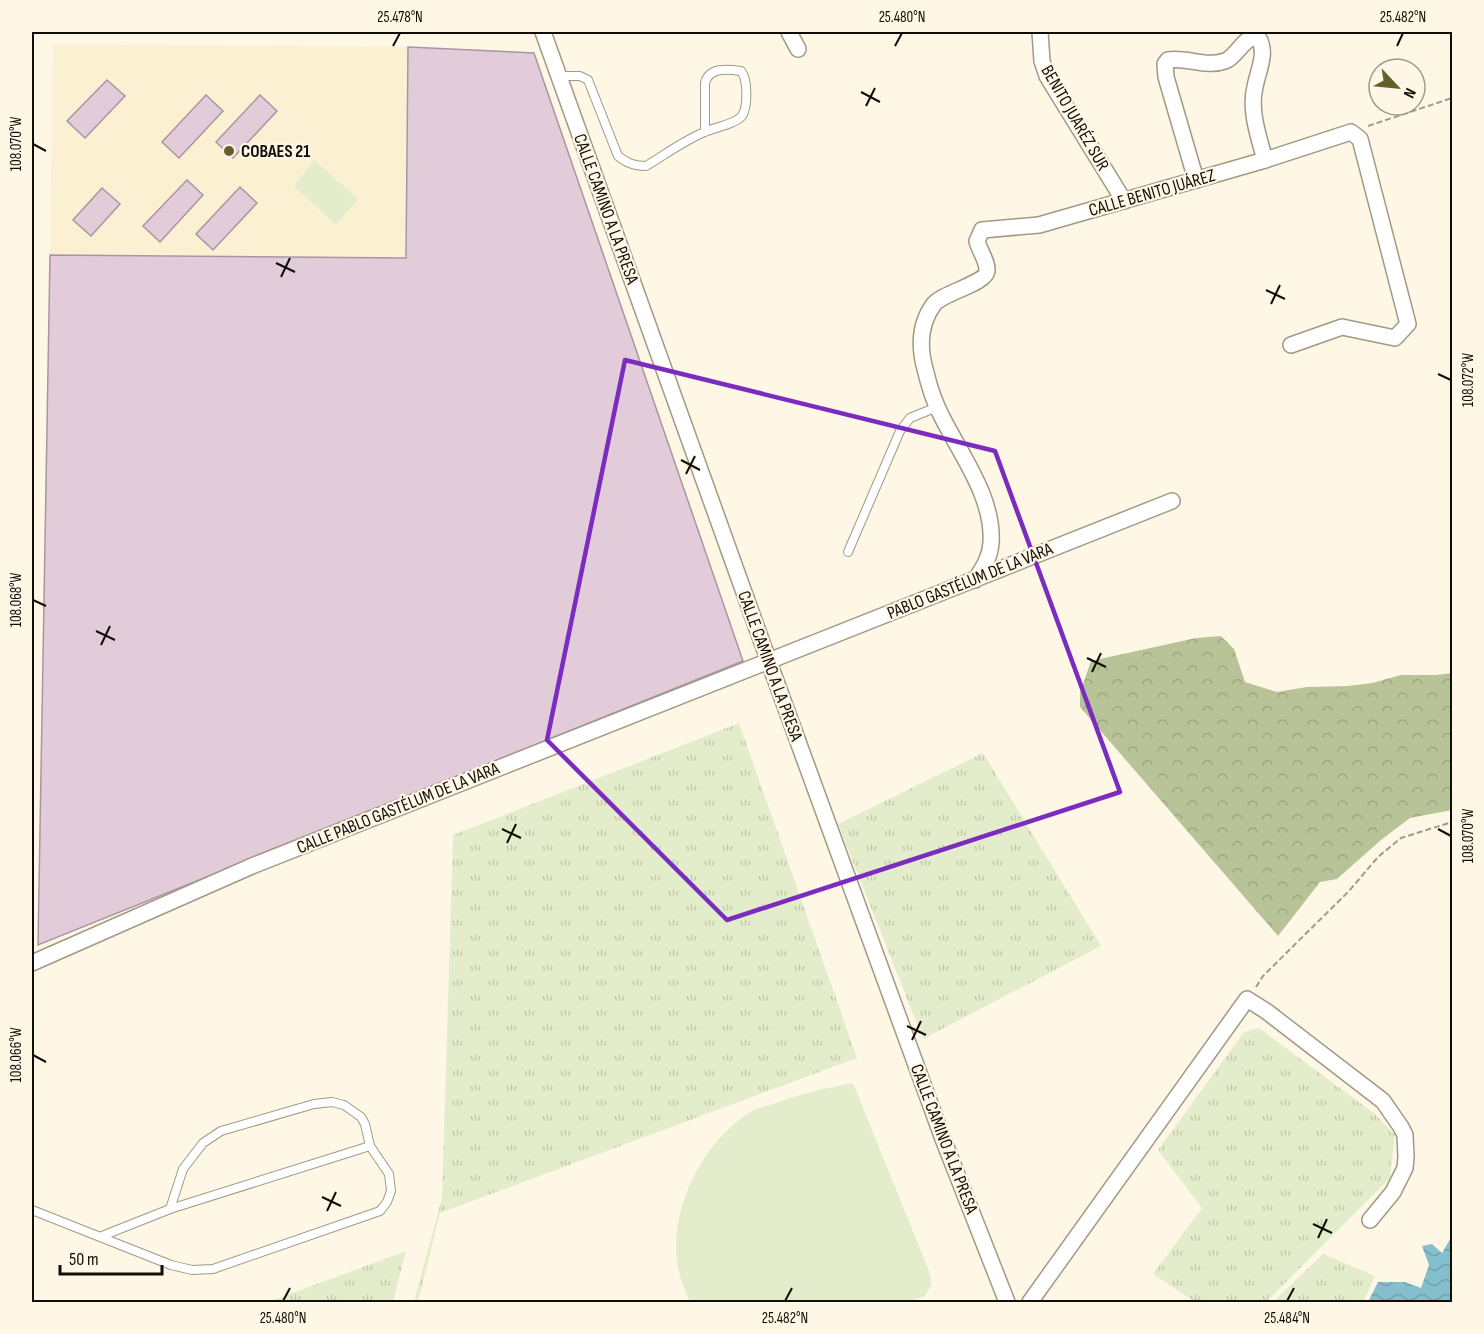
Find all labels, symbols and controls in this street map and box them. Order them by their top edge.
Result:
text: 25.478°N [377,8,423,27]
text: 25.480°N [879,8,925,27]
text: 25.482°N [1380,8,1426,27]
north arrow [1367,57,1427,117]
street label: BENITO JUARÉZ SUR [1036,62,1114,174]
text: N [1399,85,1420,101]
text: 108.070°W [7,117,26,171]
street label: CALLE CAMINO A LA PRESA [569,131,643,287]
place label: COBAES 21 [241,141,310,162]
marker: COBAES 21 [222,144,236,158]
street label: CALLE BENITO JUÁREZ [1086,165,1218,221]
text: 108.072°W [1459,353,1478,407]
street label: PABLO GASTÉLUM DE LA VARA [884,538,1056,624]
text: 108.068°W [7,572,26,627]
street label: CALLE CAMINO A LA PRESA [733,588,807,744]
street label: CALLE PABLO GASTÉLUM DE LA VARA [294,758,503,858]
text: 108.070°W [1459,809,1478,863]
text: 108.066°W [7,1027,26,1082]
street label: CALLE CAMINO A LA PRESA [906,1061,982,1217]
scale bar [60,1238,162,1276]
text: 50 m [69,1249,99,1270]
text: 25.480°N [260,1309,306,1328]
text: 25.482°N [762,1309,808,1328]
text: 25.484°N [1264,1309,1310,1328]

